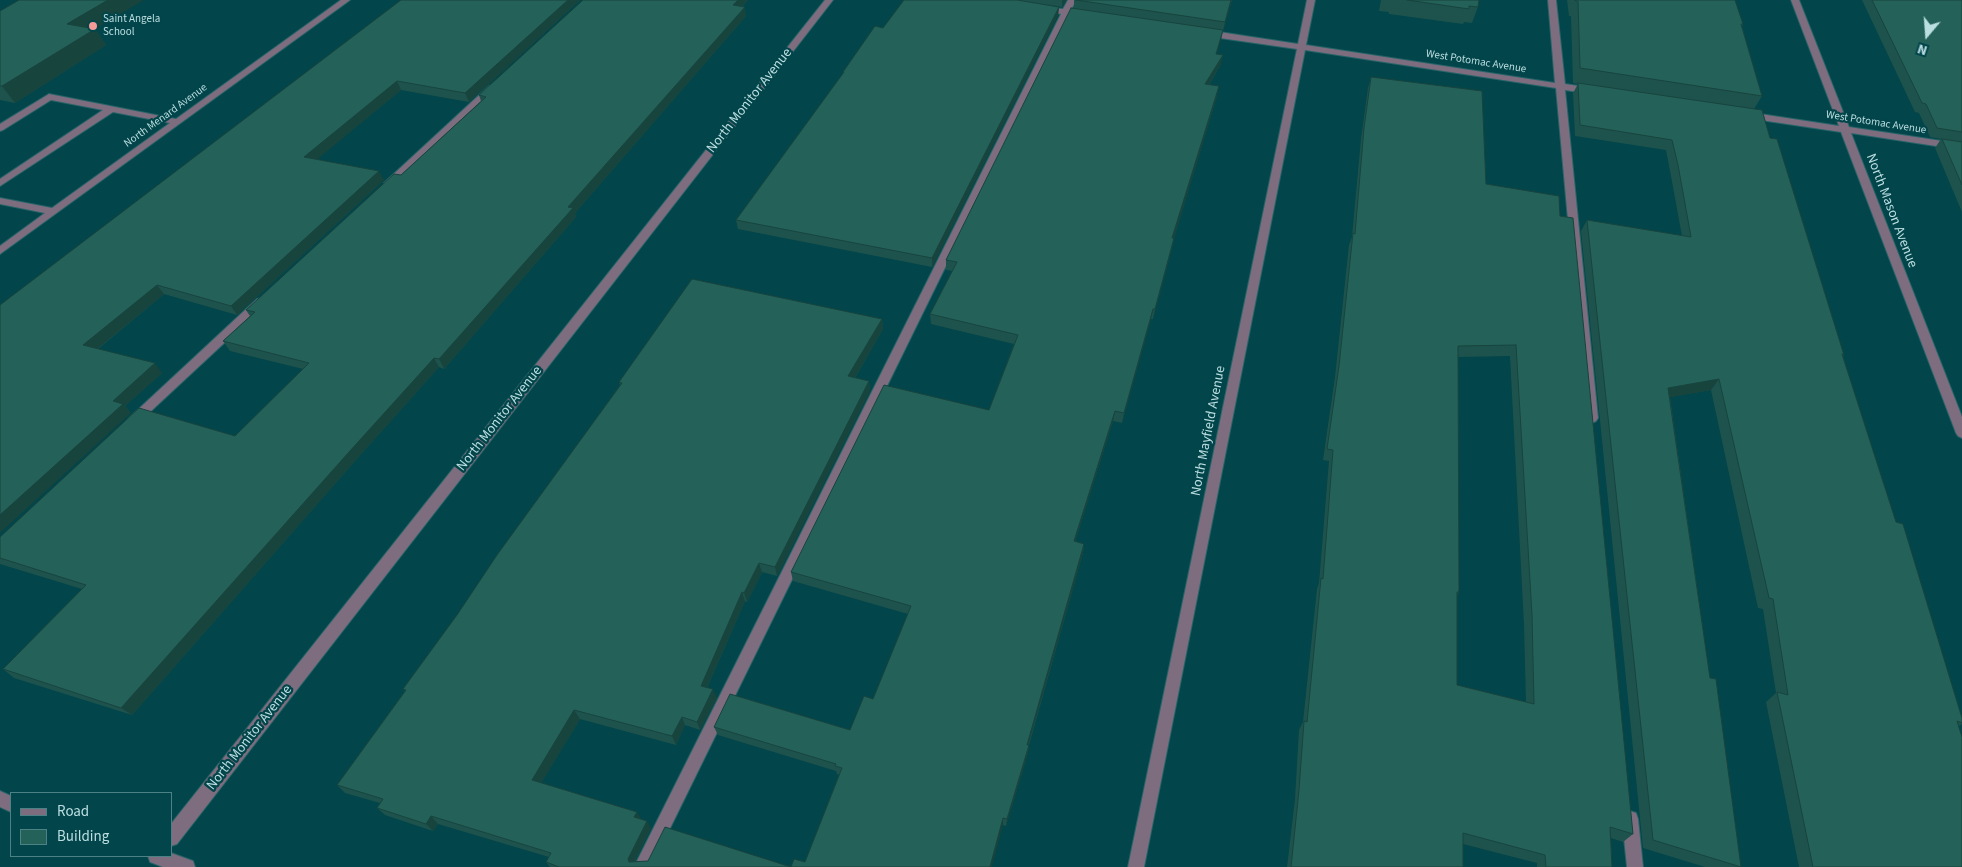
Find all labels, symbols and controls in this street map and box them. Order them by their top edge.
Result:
north arrow [1902,10,1952,60]
place label: Saint Angela School [103,13,160,39]
marker: Saint Angela School [87,20,99,32]
text: N [1915,38,1930,60]
street label: North Monitor Avenue [704,45,796,157]
street label: West Potomac Avenue [1425,48,1527,76]
street label: North Menard Avenue [122,81,210,151]
street label: West Potomac Avenue [1825,109,1927,137]
street label: North Mason Avenue [1861,152,1921,270]
street label: North Monitor Avenue [454,363,546,475]
street label: North Mayfield Avenue [1188,365,1230,497]
street label: North Monitor Avenue [204,682,296,794]
legend [10,792,172,857]
text: Road [57,801,89,822]
text: Building [57,826,109,847]

